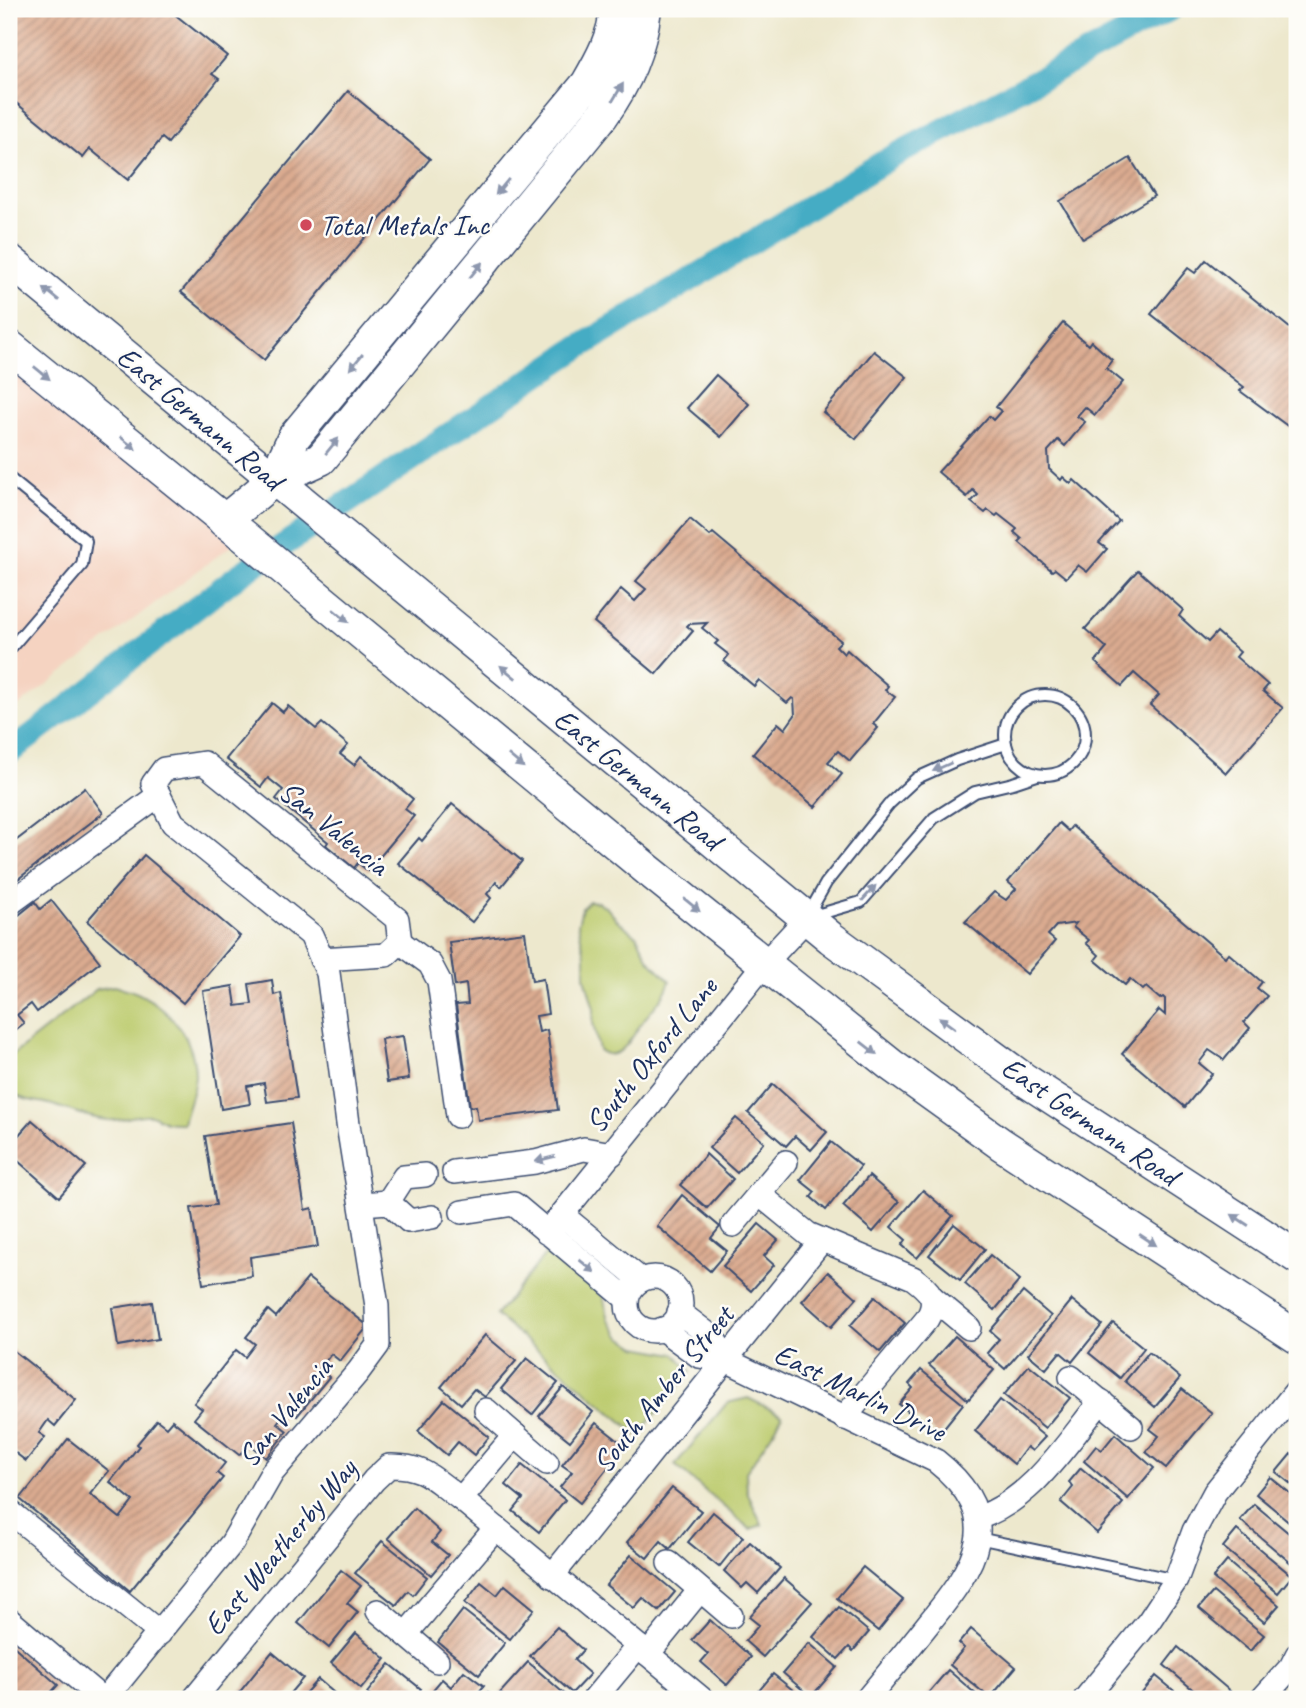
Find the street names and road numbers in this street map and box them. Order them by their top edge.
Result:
street label: East Germann Road [109,338,294,501]
street label: East Germann Road [546,700,733,861]
street label: San Valencia [271,772,398,885]
street label: South Oxford Lane [577,968,727,1140]
street label: East Germann Road [994,1048,1189,1196]
street label: South Amber Street [584,1295,744,1480]
street label: East Marlin Drive [768,1334,954,1451]
street label: San Valencia [229,1348,342,1475]
street label: East Weatherby Way [195,1450,366,1643]

